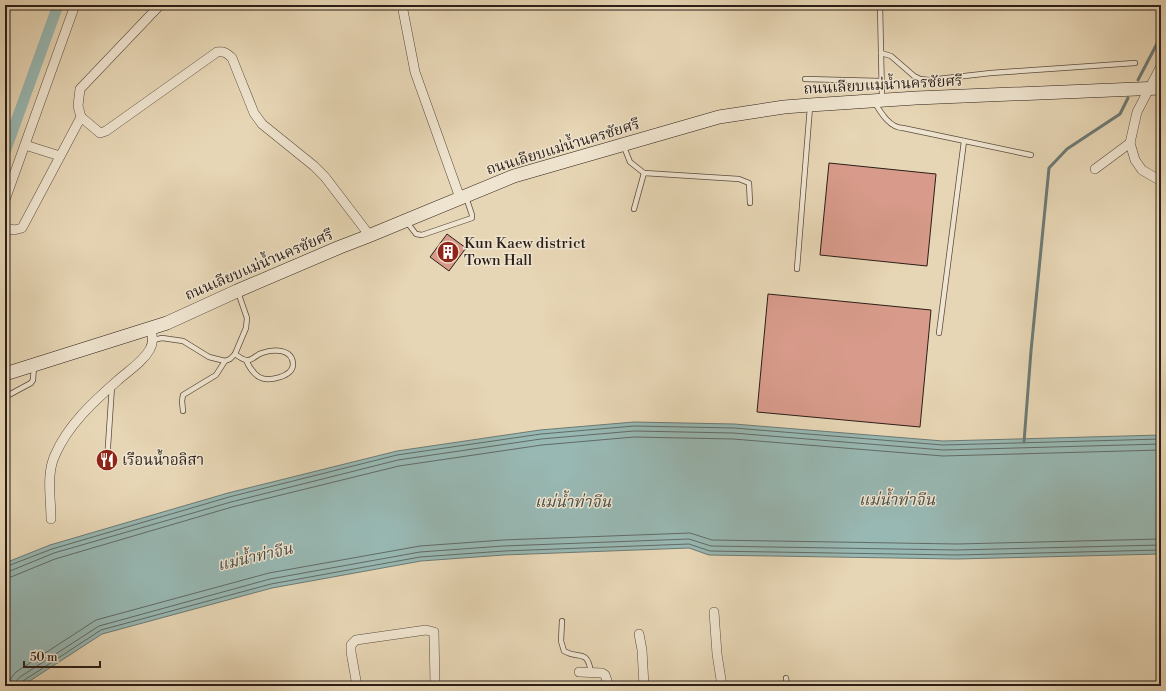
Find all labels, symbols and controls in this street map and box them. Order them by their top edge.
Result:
street label: ถนนเลียบแม่น้ำนครชัยศรี [803,69,963,99]
street label: ถนนเลียบแม่น้ำนครชัยศรี [483,113,642,179]
street label: ถนนเลียบแม่น้ำนครชัยศรี [181,223,336,305]
place label: Kun Kaew district Town Hall [464,234,587,270]
building icon: Kun Kaew district Town Hall [435,239,461,265]
restaurant icon: เรือนน้ำอลิสา [94,447,120,473]
place label: เรือนน้ำอลิสา [122,449,204,470]
water label: แม่น้ำท่าจีน [859,488,936,510]
water label: แม่น้ำท่าจีน [535,490,612,512]
water label: แม่น้ำท่าจีน [215,537,295,575]
scale bar [24,643,100,669]
text: 50 m [30,650,58,665]

